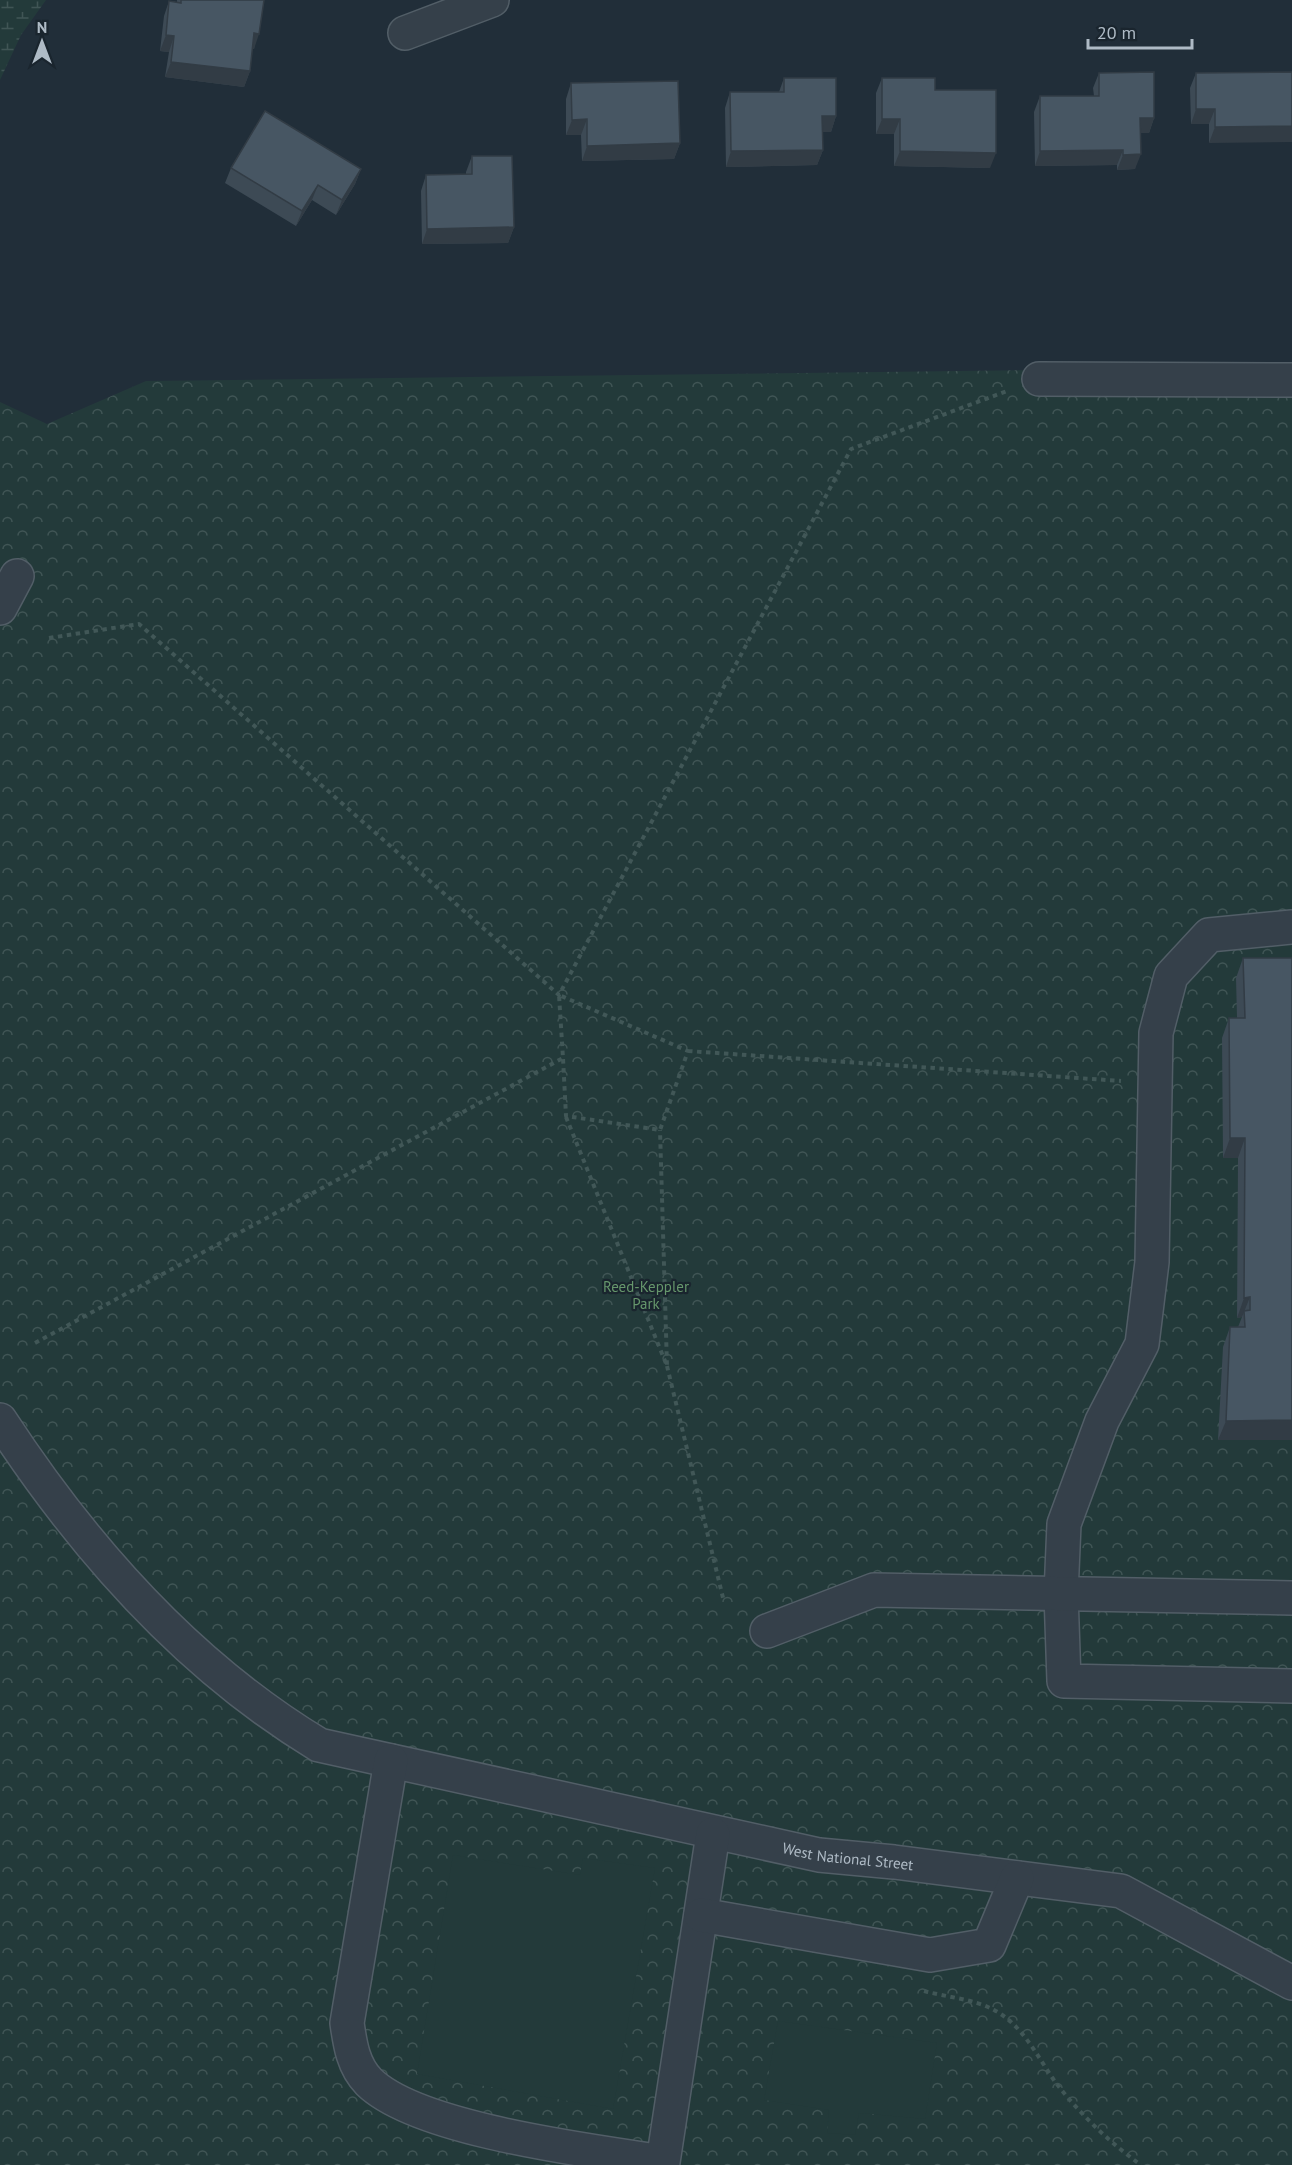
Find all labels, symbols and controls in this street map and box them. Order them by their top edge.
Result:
north arrow [12,12,72,72]
scale bar [1088,12,1192,50]
text: N [37,17,47,37]
text: 20 m [1097,21,1136,44]
park label: Reed-Keppler Park [603,1277,689,1313]
street label: West National Street [781,1838,915,1874]

